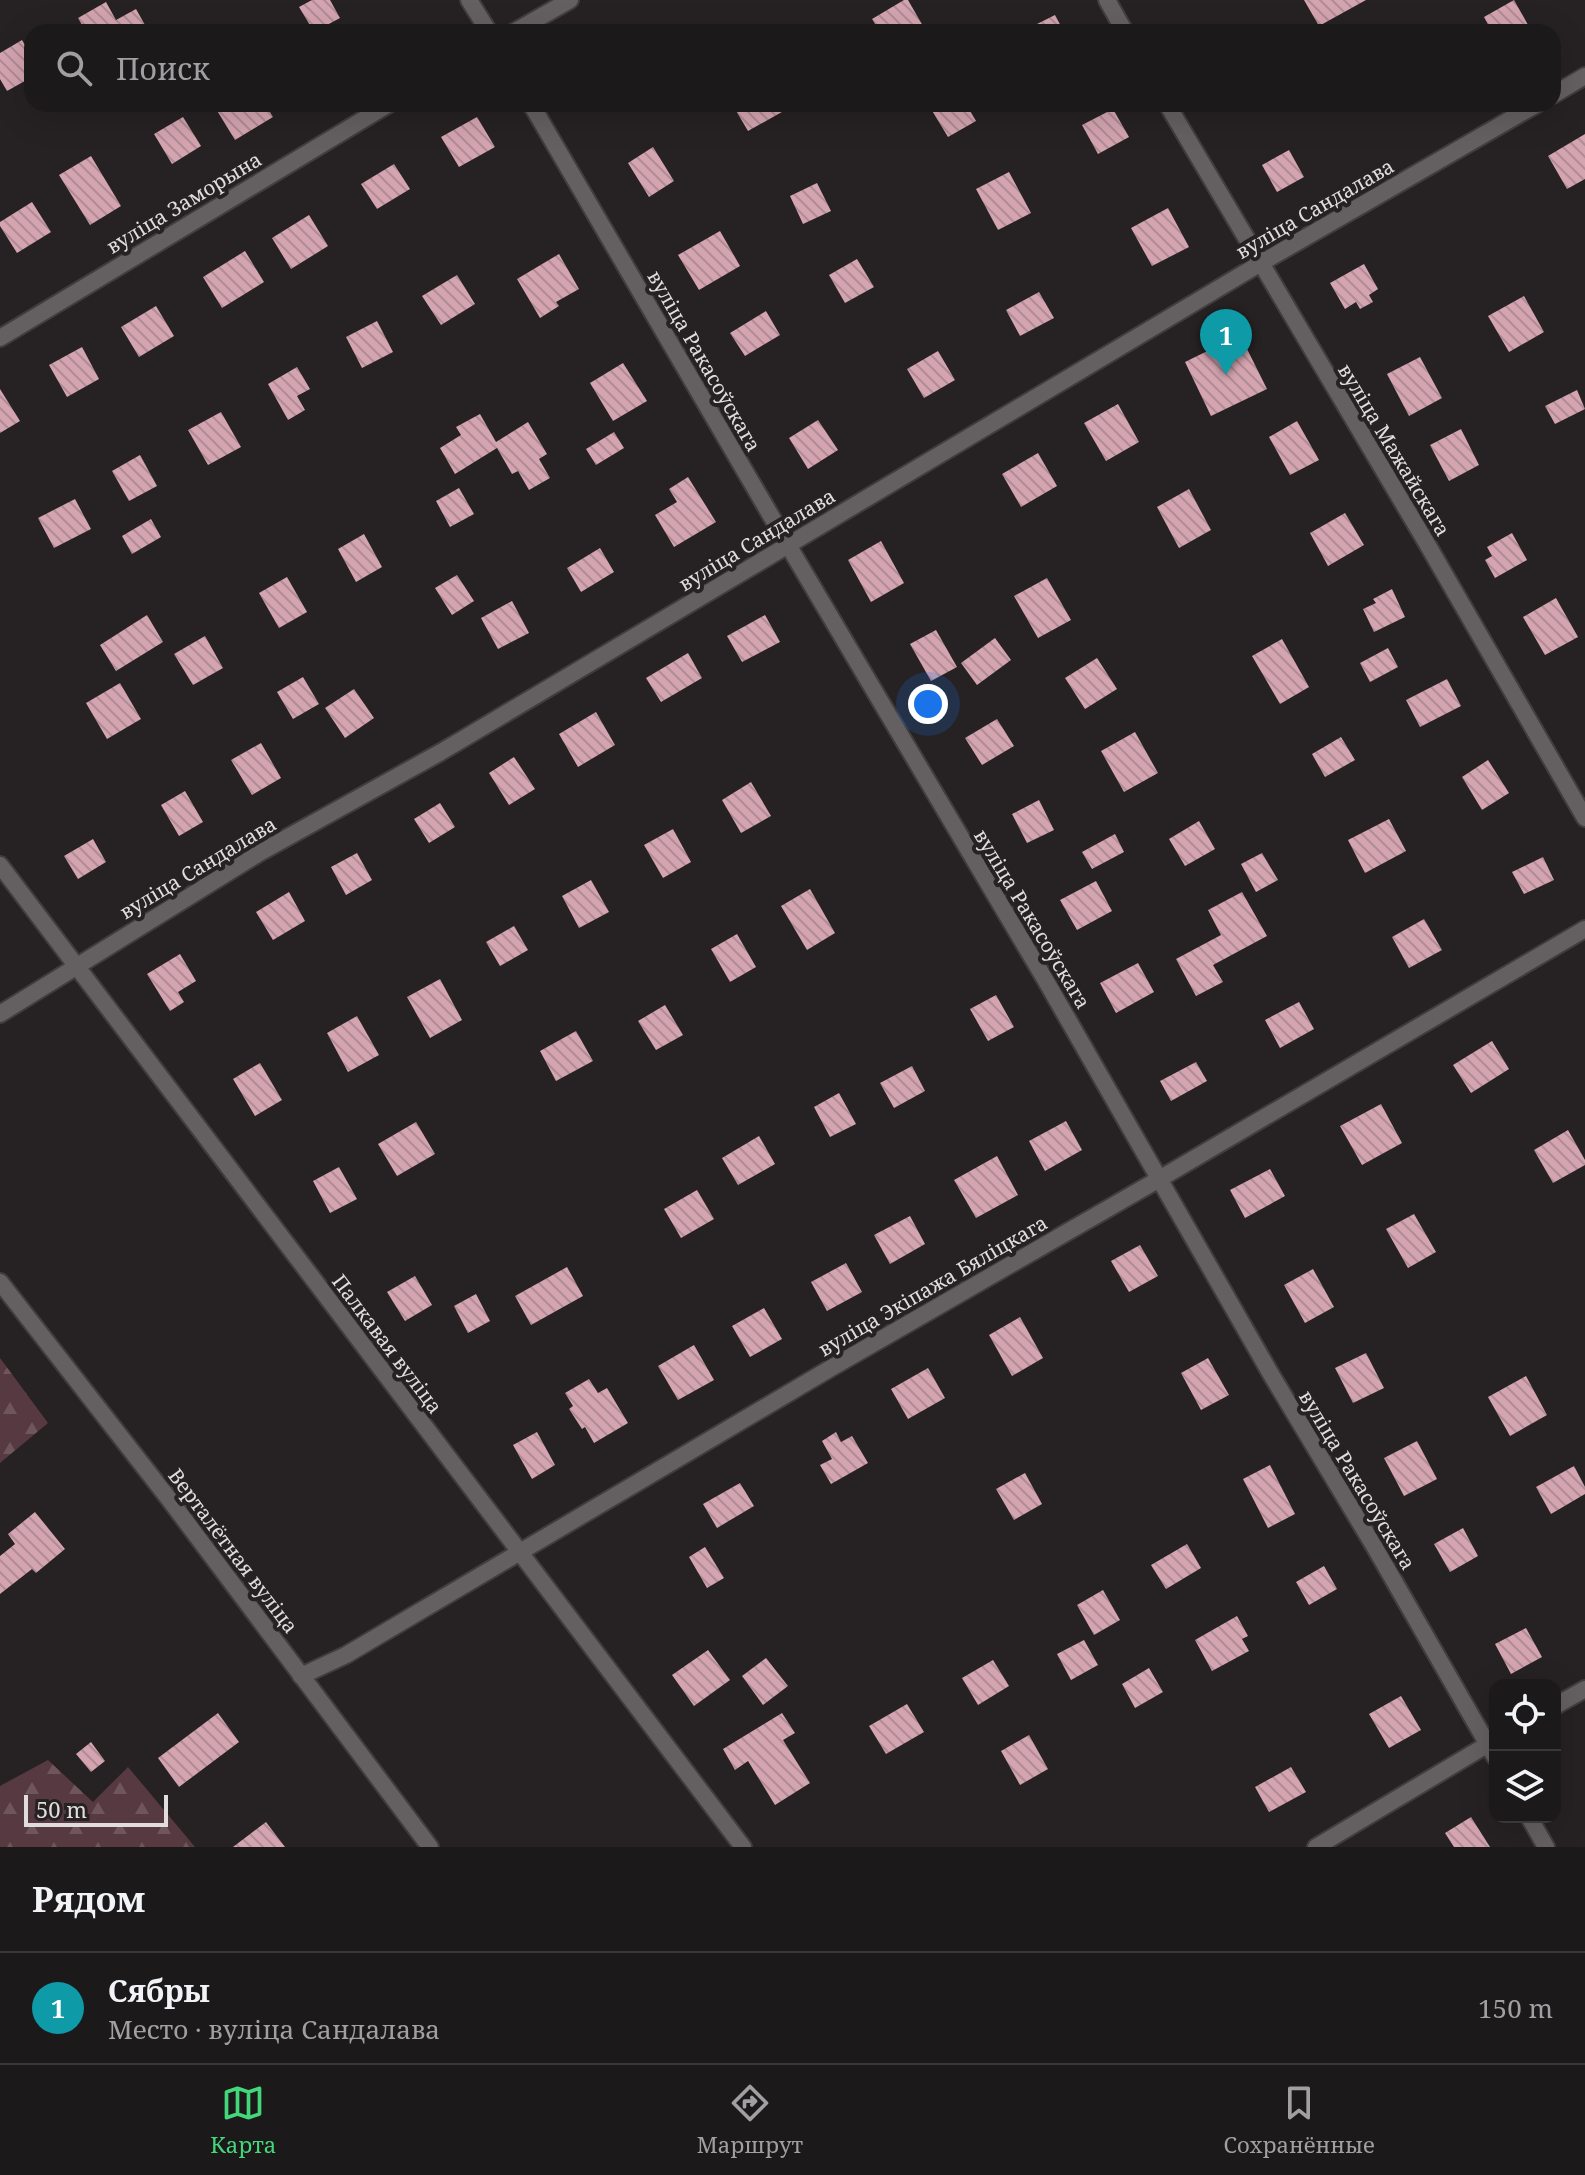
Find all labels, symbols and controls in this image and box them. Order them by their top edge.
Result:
search box [24,24,1561,112]
icon: search [52,46,96,90]
text: Поиск [116,48,210,89]
street label: вуліца Заморына [101,145,266,260]
street label: вуліца Сандалава [1231,152,1399,265]
street label: вуліца Ракасоўскага [641,265,767,456]
pin: 1 [1200,309,1252,375]
street label: вуліца Мажайскага [1332,358,1457,541]
street label: вуліца Сандалава [673,482,840,597]
your location [908,684,948,724]
street label: вуліца Сандалава [114,810,281,925]
street label: вуліца Ракасоўскага [968,824,1097,1014]
street label: вуліца Экіпажа Бяліцкага [813,1209,1052,1362]
street label: Палкавая вуліца [326,1269,449,1419]
street label: вуліца Ракасоўскага [1293,1385,1422,1575]
street label: Верталётная вуліца [163,1463,304,1639]
map controls [1489,1679,1561,1823]
button: locate [1489,1679,1561,1751]
button: layers [1489,1751,1561,1823]
scale bar [24,1791,168,1827]
text: 50 m [36,1794,87,1824]
text: Рядом [32,1876,145,1922]
text: Сябры [108,1970,210,2011]
text: 1 [51,1990,65,2026]
text: 150 m [1478,1990,1553,2026]
text: Место · вуліца Сандалава [108,2011,440,2047]
tab: Карта [210,2081,276,2159]
tab: Маршрут [697,2081,803,2159]
tab: Сохранённые [1224,2081,1375,2159]

